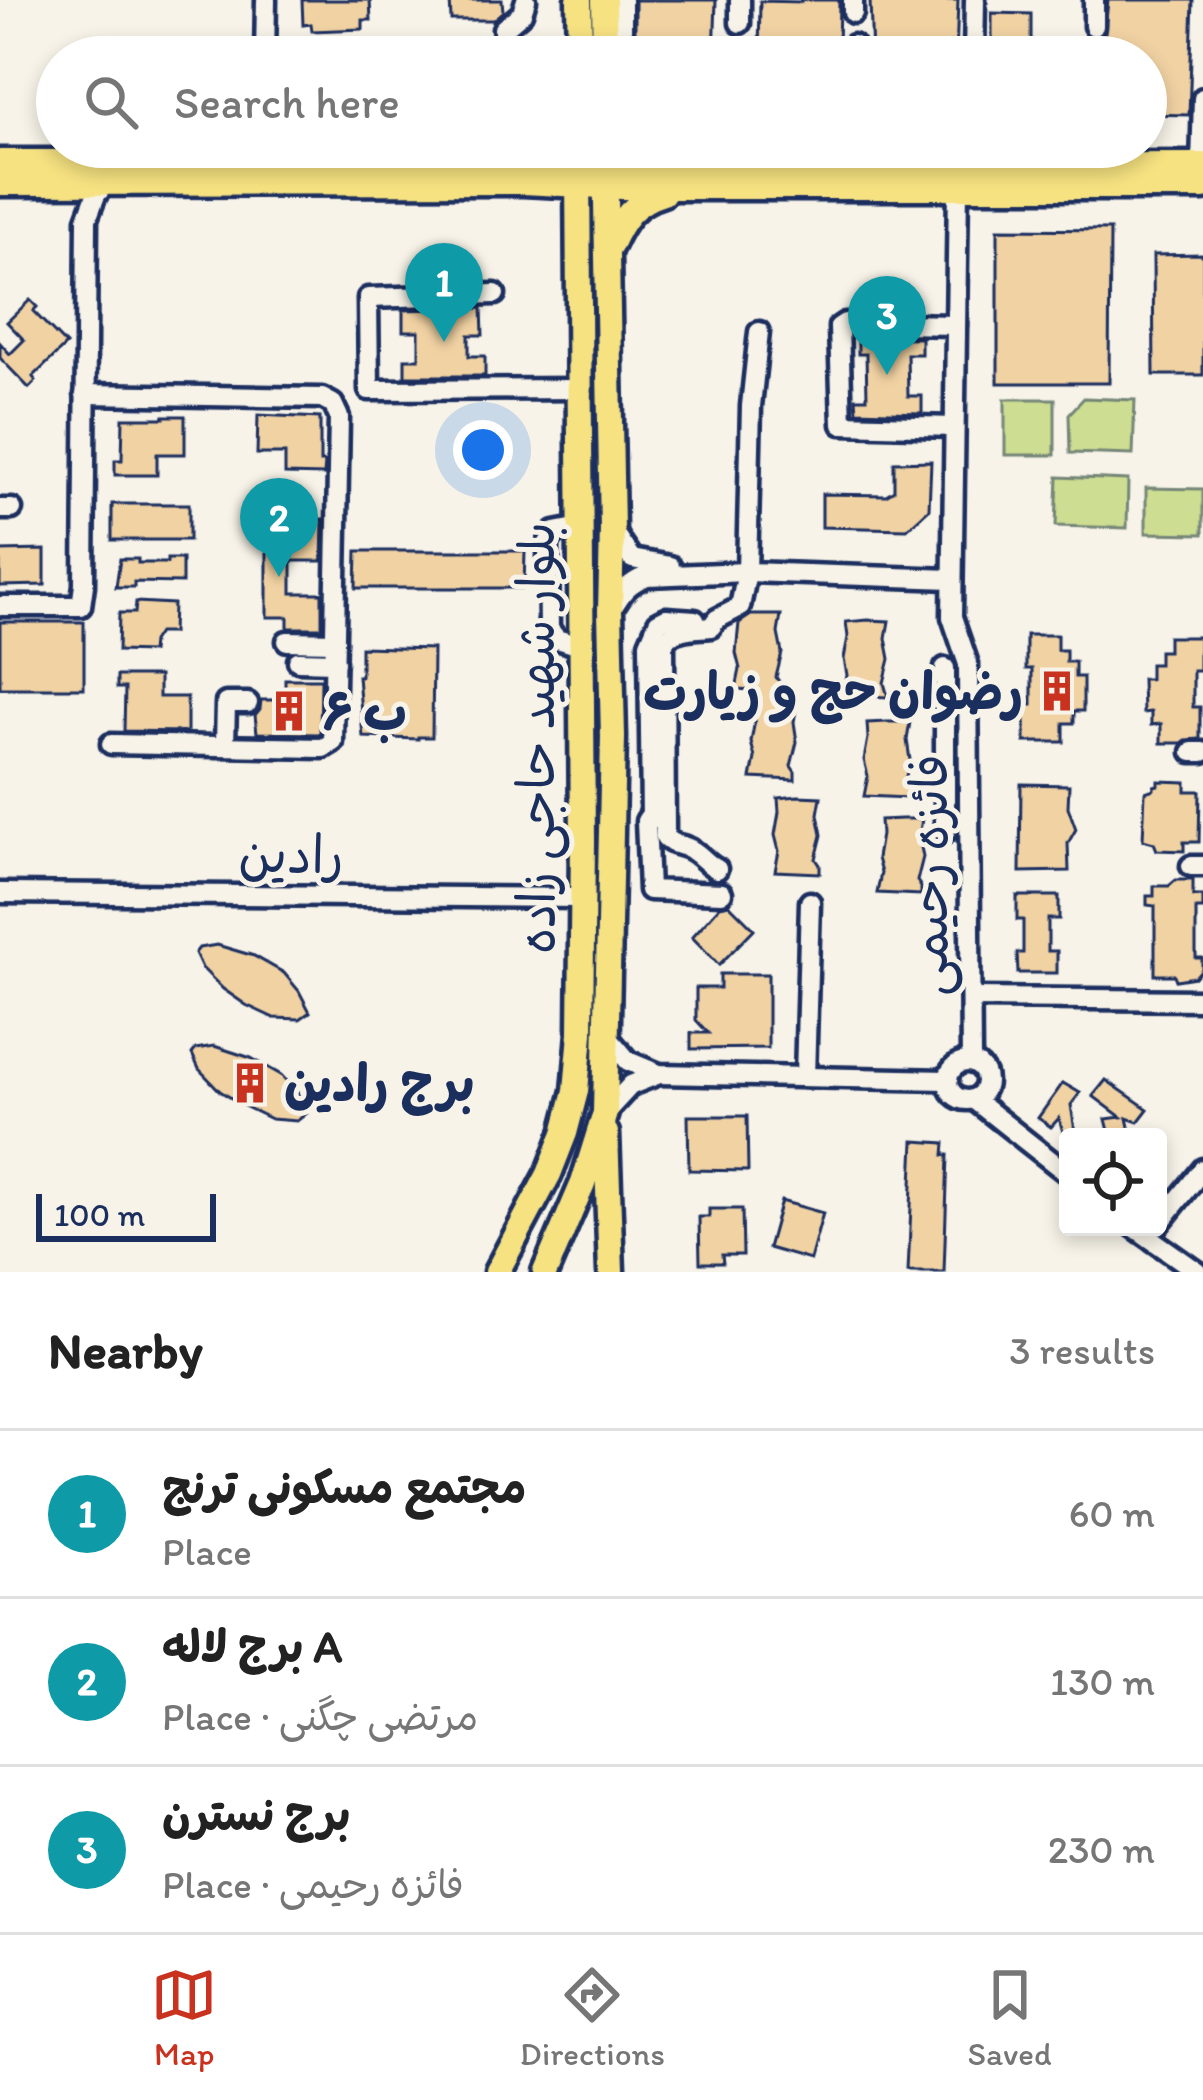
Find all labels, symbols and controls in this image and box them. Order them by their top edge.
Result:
search box [36,36,1167,168]
icon: search [78,69,144,135]
text: Search here [174,75,400,129]
pin: 1 [405,243,483,342]
pin: 3 [848,276,926,375]
your location [453,420,513,480]
pin: 2 [240,478,318,577]
street label: بلوار شهید حاجی زاده [506,522,570,954]
place label: رضوان حج و زیارت [643,661,1023,725]
building icon: رضوان حج و زیارت [1034,668,1080,714]
place label: ب ۶ [323,681,407,744]
building icon: ب ۶ [266,688,312,734]
street label: فائزه رحیمی [899,754,963,996]
street label: رادین [238,824,344,885]
place label: برج رادین [284,1053,475,1116]
building icon: برج رادین [227,1060,273,1106]
map controls [1059,1128,1167,1236]
button: locate [1059,1128,1167,1236]
scale bar [36,1188,216,1241]
text: 100 m [54,1195,145,1234]
text: Nearby [48,1320,203,1381]
text: 3 results [1009,1327,1155,1374]
text: مجتمع مسکونی ترنج [162,1460,526,1514]
text: 1 [78,1490,96,1537]
text: 60 m [1069,1490,1155,1537]
text: Place [162,1528,252,1575]
text: برج لاله A [162,1619,342,1673]
text: 2 [77,1658,97,1705]
text: 130 m [1050,1658,1155,1705]
text: Place · مرتضی چگنی [162,1693,478,1740]
text: برج نسترن [162,1787,350,1841]
text: 3 [76,1826,98,1873]
text: 230 m [1048,1826,1155,1873]
text: Place · فائزه رحیمی [162,1861,464,1908]
tab: Map [151,1962,217,2073]
tab: Directions [520,1962,665,2073]
tab: Saved [968,1962,1052,2073]

